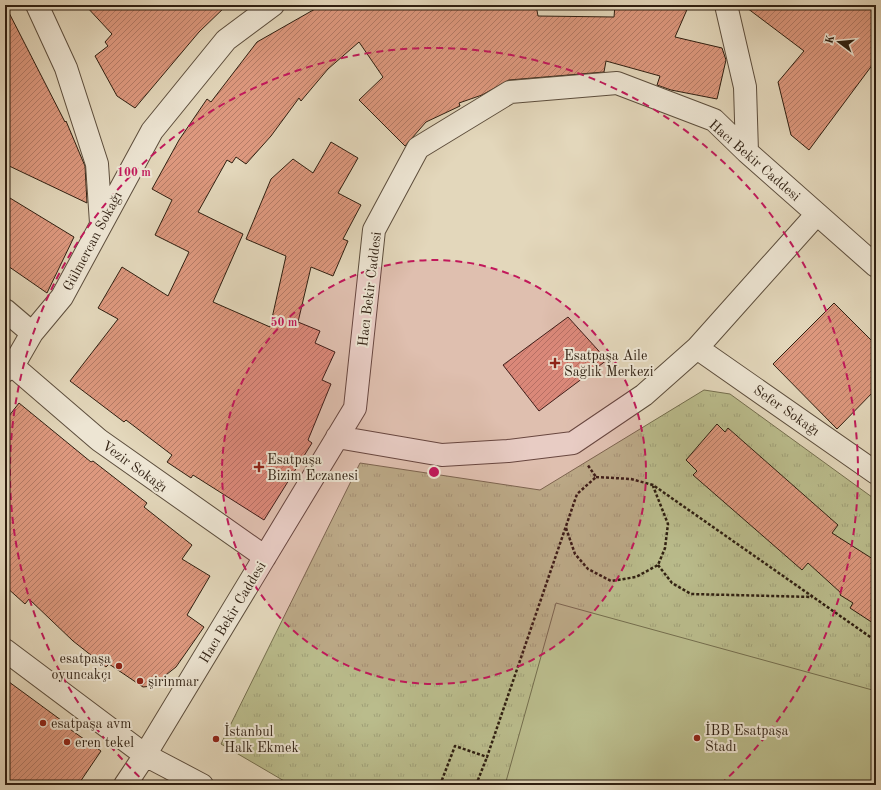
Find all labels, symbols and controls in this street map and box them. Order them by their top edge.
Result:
north arrow [819,22,859,62]
text: K [824,34,837,45]
street label: Hacı Bekir Caddesi [706,117,803,204]
text: 100 m [117,167,151,179]
street label: Gülmercan Sokağı [61,189,125,293]
street label: Hacı Bekir Caddesi [356,231,384,347]
text: 50 m [271,316,298,329]
place label: Esatpaşa Aile Sağlık Merkezi [564,349,654,379]
marker: Esatpaşa Aile Sağlık Merkezi [549,357,561,369]
street label: Sefer Sokağı [751,383,822,439]
street label: Vezir Sokağı [99,439,170,495]
place label: Esatpaşa Bizim Eczanesi [267,453,358,483]
marker: Esatpaşa Bizim Eczanesi [254,462,264,472]
centre of rings [427,465,441,479]
street label: Hacı Bekir Caddesi [197,559,269,666]
place label: esatpaşa oyuncakçı [51,652,111,682]
marker: esatpaşa oyuncakçı [114,661,124,671]
place label: şirinmar [148,675,199,689]
marker: şirinmar [135,676,145,686]
place label: esatpaşa avm [51,717,131,731]
marker: esatpaşa avm [38,718,48,728]
place label: İBB Esatpaşa Stadı [705,721,789,754]
place label: İstanbul Halk Ekmek [224,722,299,755]
marker: İBB Esatpaşa Stadı [692,733,702,743]
marker: İstanbul Halk Ekmek [211,734,221,744]
place label: eren tekel [75,736,134,750]
marker: eren tekel [62,737,72,747]

